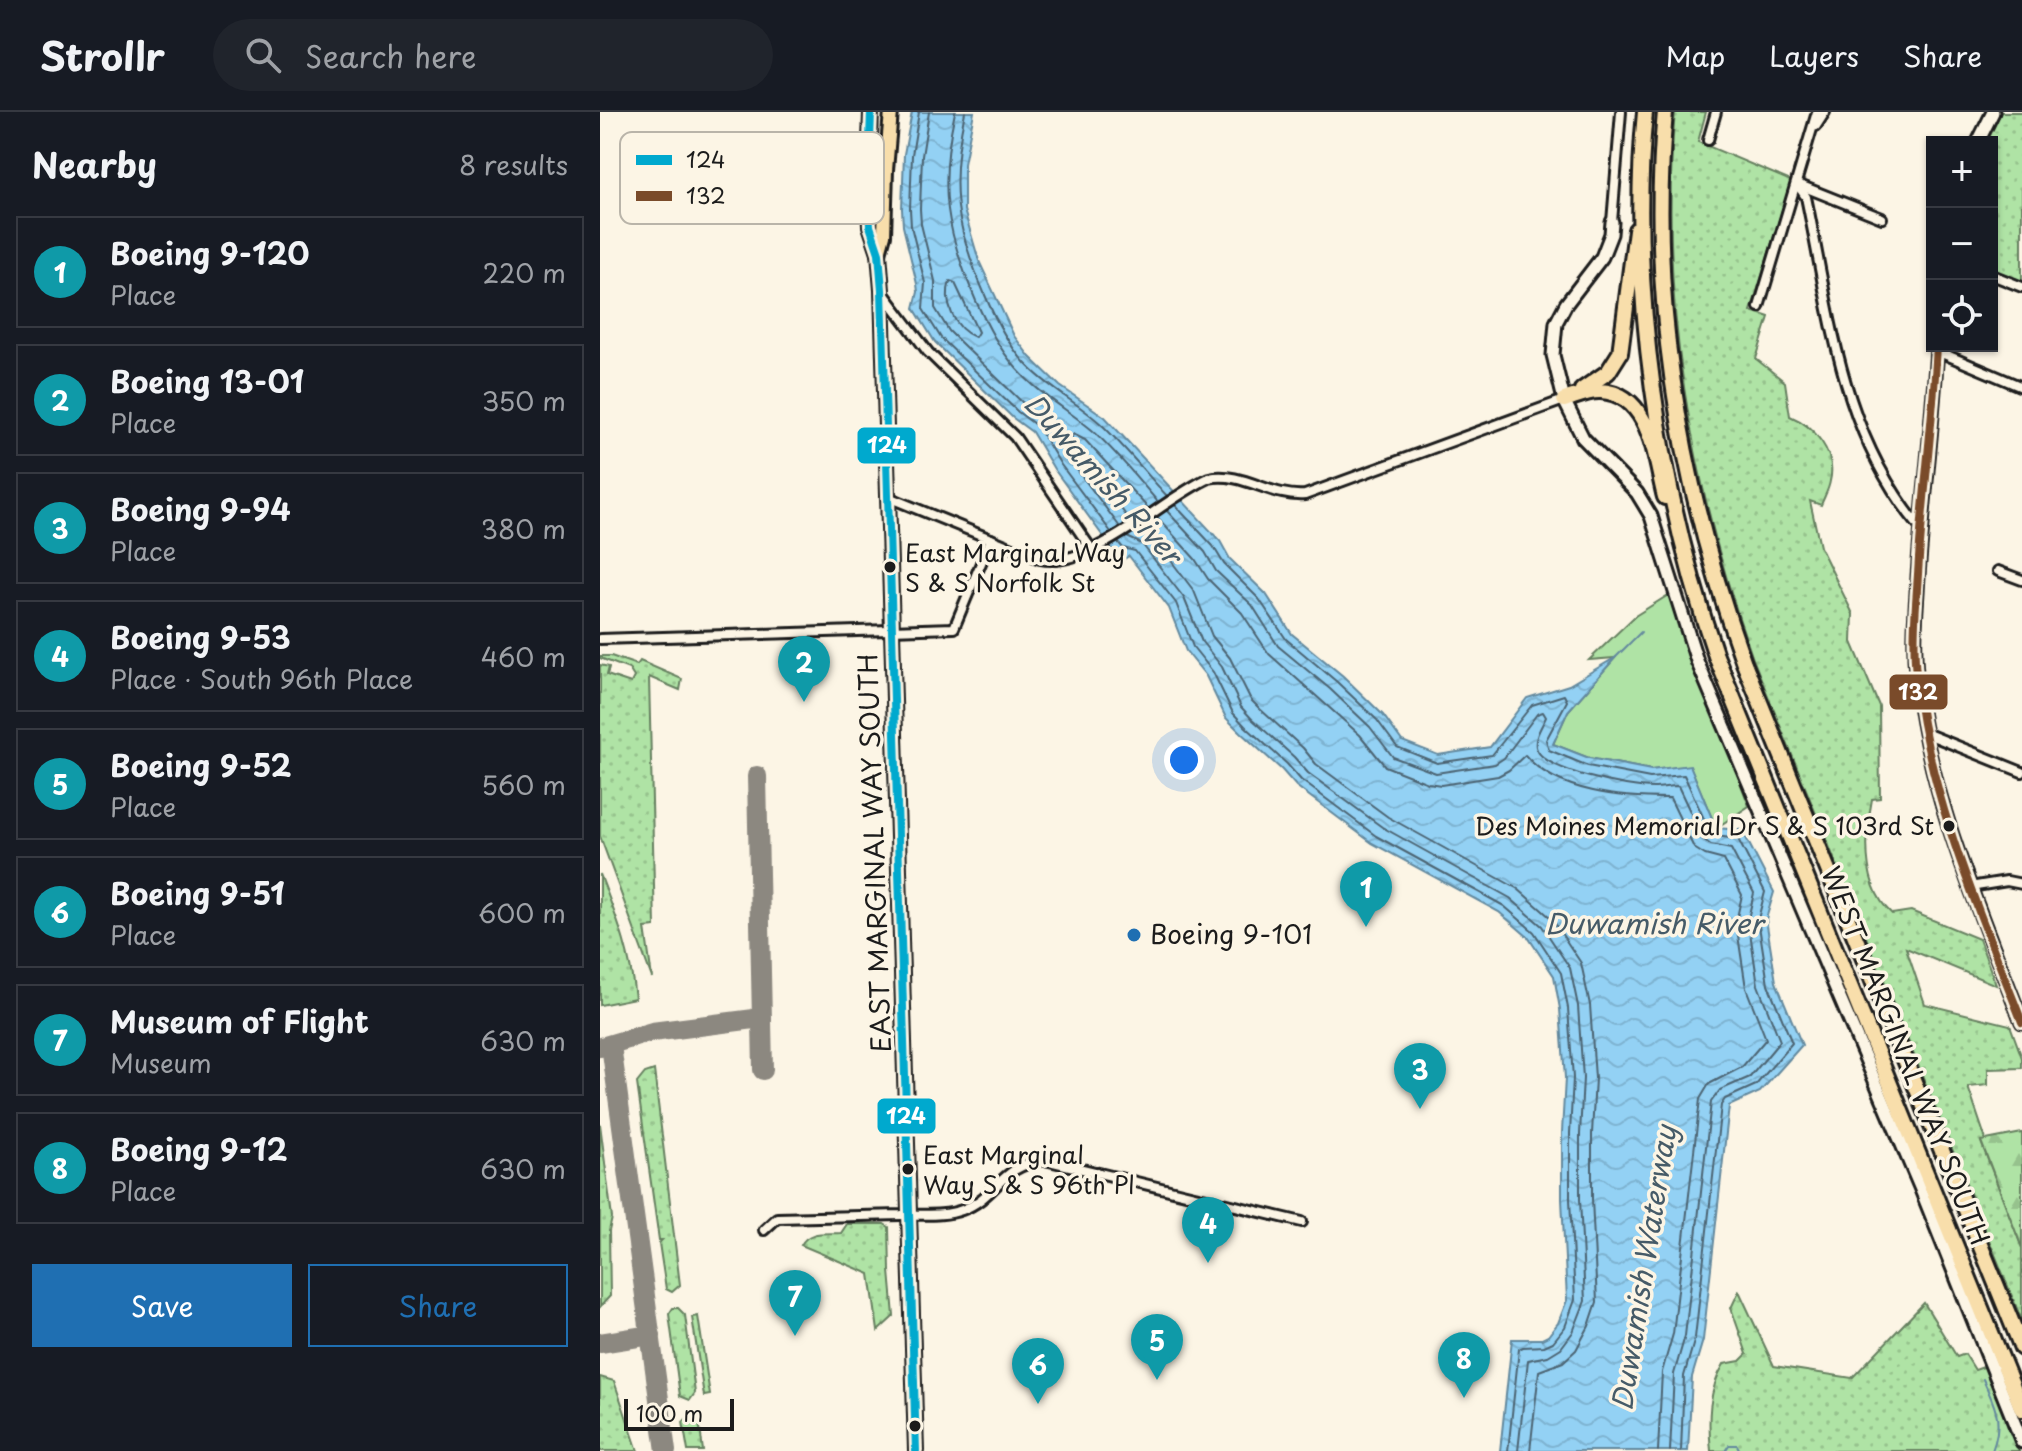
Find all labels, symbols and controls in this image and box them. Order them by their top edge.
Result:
search box [213,19,773,91]
text: Strollr [40,27,165,84]
icon: search [241,33,285,77]
text: Search here [305,33,477,78]
text: Map [1665,34,1725,77]
text: Layers [1769,34,1859,77]
text: Share [1903,34,1982,77]
legend [620,132,884,224]
map controls [1926,136,1998,352]
button: + [1926,136,1998,208]
text: Nearby [32,138,157,190]
text: 124 [686,142,725,175]
text: 8 results [459,145,568,184]
text: 132 [686,178,726,211]
button: − [1926,208,1998,280]
text: Boeing 9-120 [110,230,310,275]
text: 1 [54,253,66,292]
text: 220 m [482,253,566,292]
text: Place [110,275,176,314]
button: locate [1926,280,1998,352]
text: Boeing 13-01 [110,358,304,403]
text: 2 [51,381,69,420]
text: 350 m [482,381,566,420]
water label: Duwamish River [1015,383,1195,576]
text: Place [110,403,176,442]
line badge: 124 [856,426,917,465]
text: 124 [867,427,907,460]
text: Boeing 9-94 [110,486,291,531]
text: 3 [51,509,69,548]
text: 380 m [481,509,566,548]
text: Place [110,531,176,570]
place label: East Marginal Way S & S Norfolk St [905,534,1125,600]
marker: East Marginal Way S & S Norfolk St [882,559,898,575]
text: Boeing 9-53 [110,614,291,659]
pin: 2 [778,636,830,702]
text: 4 [51,637,69,676]
text: 460 m [481,637,566,676]
street label: EAST MARGINAL WAY SOUTH [847,653,900,1053]
text: Place · South 96th Place [110,659,413,698]
line badge: 132 [1888,673,1949,711]
text: 132 [1898,674,1938,707]
your location [1164,740,1204,780]
text: Boeing 9-52 [110,742,292,787]
text: 5 [52,765,68,804]
text: 560 m [481,765,566,804]
text: Place [110,787,176,826]
place label: Des Moines Memorial Dr S & S 103rd St [1475,807,1934,843]
marker: Des Moines Memorial Dr S & S 103rd St [1941,818,1957,834]
street label: WEST MARGINAL WAY SOUTH [1812,860,2000,1251]
pin: 1 [1340,861,1392,927]
text: Boeing 9-51 [110,870,285,915]
text: 6 [51,893,69,932]
text: 600 m [478,893,566,932]
water label: Duwamish River [1545,901,1766,944]
place label: Boeing 9-101 [1150,914,1312,953]
text: Place [110,915,176,954]
marker: Boeing 9-101 [1125,926,1143,944]
text: Museum of Flight [110,998,369,1043]
text: 7 [53,1021,67,1060]
text: 630 m [480,1021,566,1060]
text: Museum [110,1043,212,1082]
pin: 3 [1394,1043,1446,1109]
line badge: 124 [876,1097,937,1135]
text: 124 [886,1098,926,1131]
water label: Duwamish Waterway [1599,1120,1687,1413]
text: Boeing 9-12 [110,1126,288,1171]
place label: East Marginal Way S & S 96th Pl [923,1136,1135,1202]
text: 8 [52,1149,68,1188]
text: 630 m [480,1149,566,1188]
marker: East Marginal Way S & S 96th Pl [900,1161,916,1177]
text: Place [110,1171,176,1210]
pin: 4 [1182,1197,1234,1263]
button: Save [32,1264,292,1347]
button: Share [308,1264,568,1347]
pin: 7 [769,1270,821,1336]
pin: 5 [1131,1314,1183,1380]
pin: 8 [1438,1332,1490,1398]
pin: 6 [1012,1338,1064,1404]
scale bar [624,1395,734,1431]
text: 100 m [636,1396,703,1429]
unlabelled marker [907,1418,923,1434]

